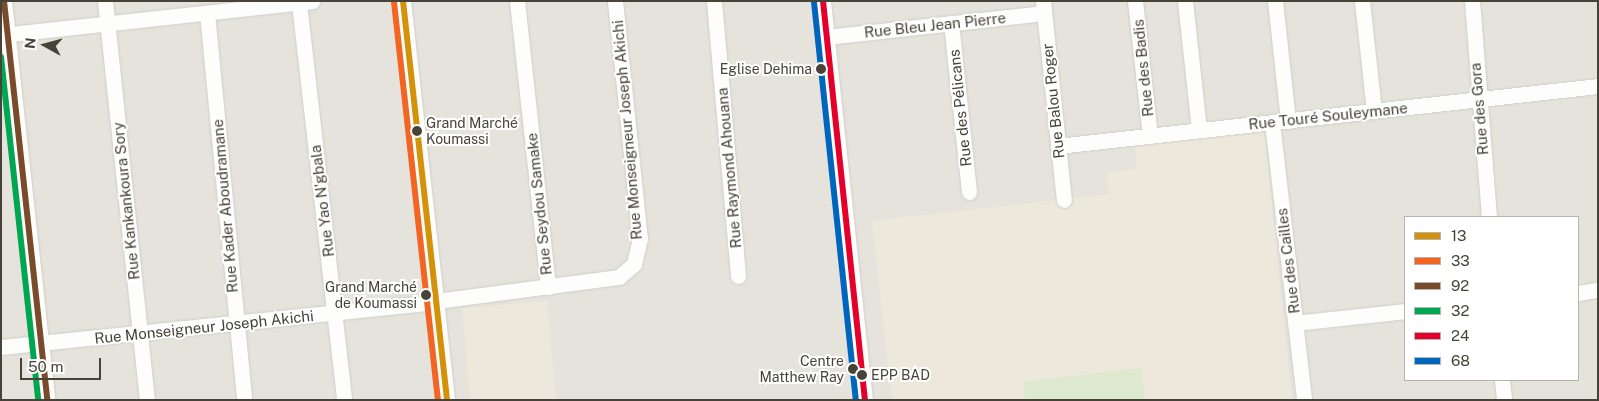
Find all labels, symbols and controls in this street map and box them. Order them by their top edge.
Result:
street label: Rue Bleu Jean Pierre [863,9,1007,41]
street label: Rue des Badis [1129,18,1157,118]
street label: Rue Monseigneur Joseph Akichi [608,19,646,241]
north arrow [20,20,70,70]
text: N [22,37,39,50]
street label: Rue Balou Roger [1038,42,1068,160]
street label: Rue des Pélicans [945,48,975,168]
place label: Eglise Dehima [720,61,812,77]
street label: Rue des Gora [1466,62,1492,156]
marker: Eglise Dehima [816,64,826,74]
street label: Rue Raymond Ahouana [713,87,745,249]
street label: Rue Touré Souleymane [1247,99,1409,133]
place label: Grand Marché Koumassi [426,115,518,148]
street label: Rue Kader Aboudramane [208,118,242,294]
street label: Rue Kankankoura Sory [109,121,143,281]
marker: Grand Marché Koumassi [412,126,422,136]
street label: Rue Seydou Samake [523,132,555,276]
street label: Rue Yao N'gbala [306,144,338,258]
street label: Rue des Cailles [1273,207,1303,315]
legend [1404,216,1579,381]
text: 13 [1451,227,1467,244]
text: 33 [1451,252,1470,269]
text: 92 [1451,277,1469,294]
place label: Grand Marché de Koumassi [325,279,417,312]
marker: Grand Marché de Koumassi [421,290,431,300]
text: 32 [1451,302,1469,319]
street label: Rue Monseigneur Joseph Akichi [93,307,315,347]
text: 24 [1451,327,1469,344]
scale bar [22,348,104,380]
text: 68 [1451,352,1470,369]
place label: Centre Matthew Ray [759,353,844,386]
text: 50 m [28,358,63,375]
marker: Centre Matthew Ray [848,364,858,374]
place label: EPP BAD [871,367,930,383]
marker: EPP BAD [857,370,867,380]

